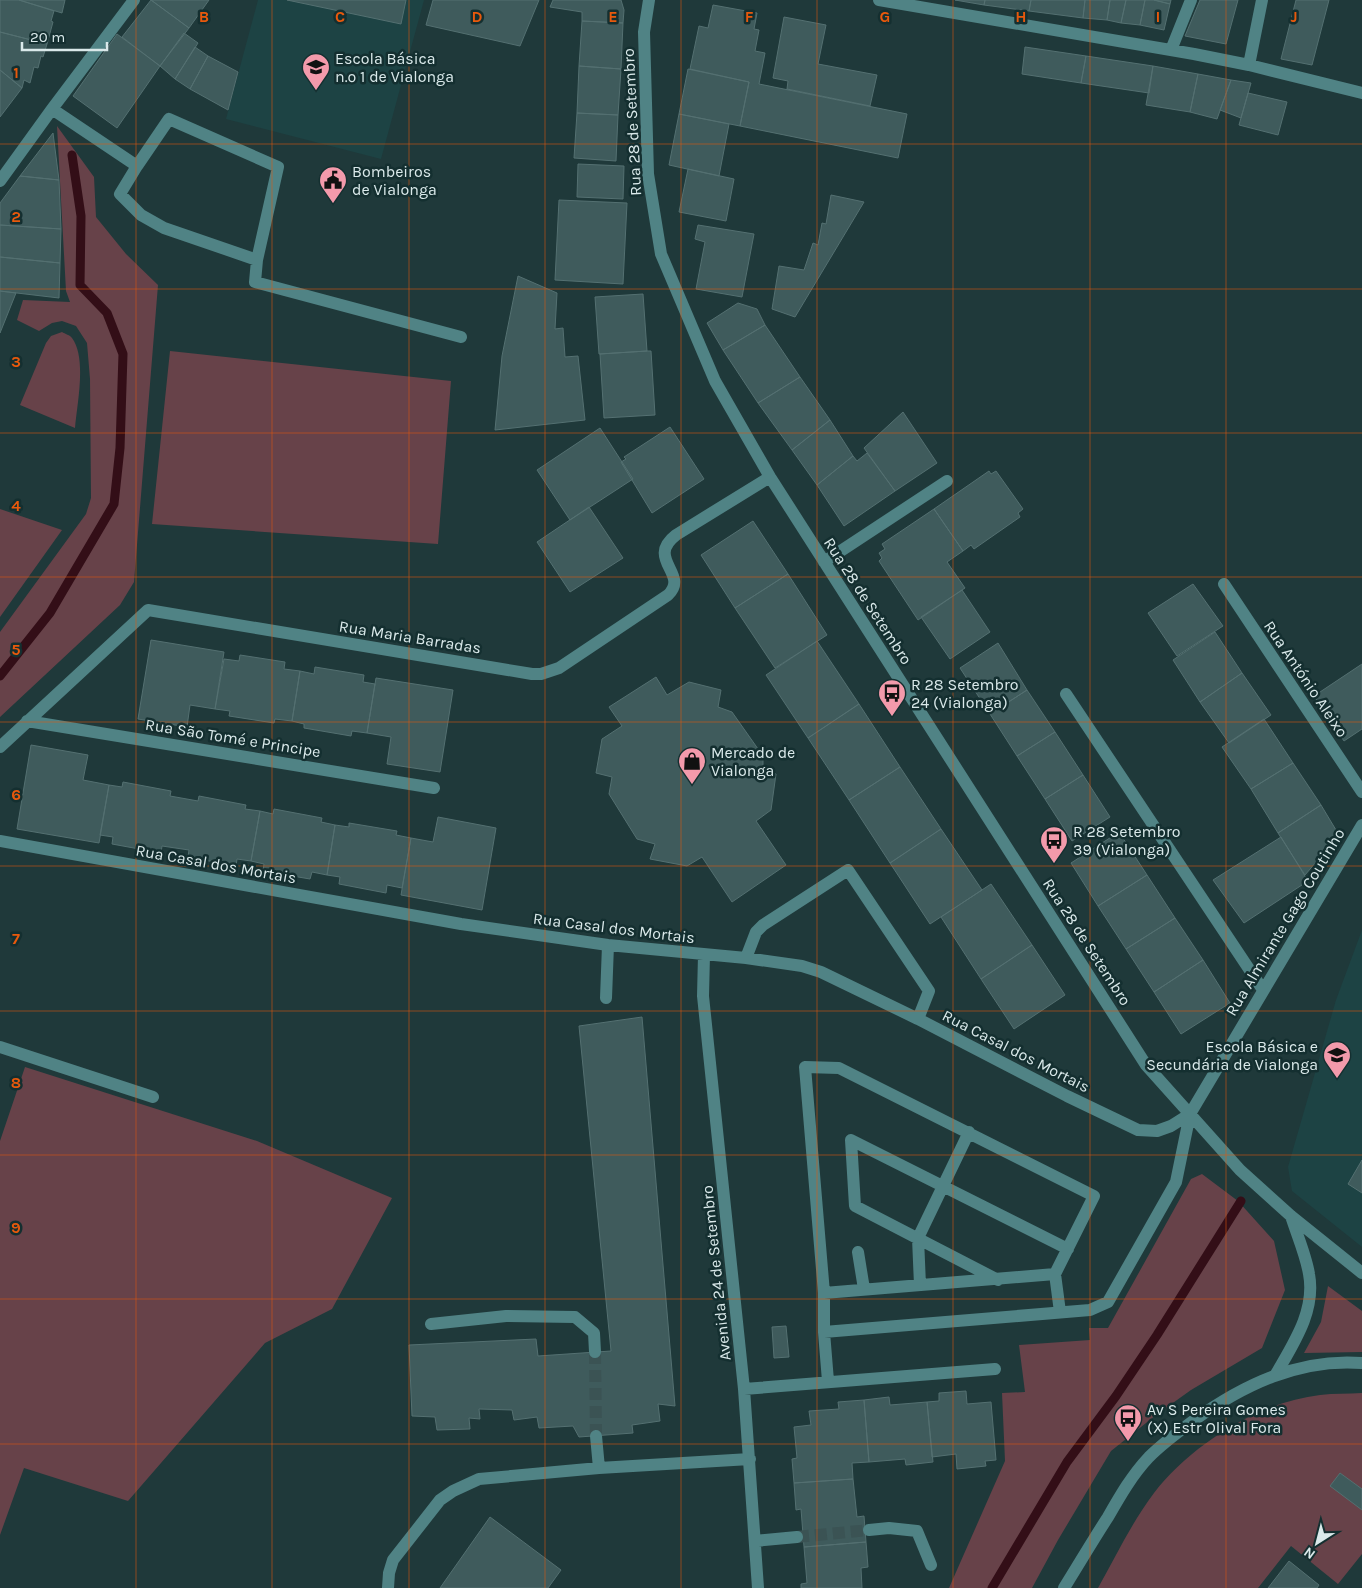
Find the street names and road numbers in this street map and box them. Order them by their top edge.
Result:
street label: Rua 28 de Setembro [619,48,645,196]
street label: Rua 28 de Setembro [820,534,916,668]
street label: Rua Maria Barradas [338,616,482,658]
street label: Rua António Aleixo [1260,617,1352,741]
street label: Rua São Tomé e Principe [144,715,322,761]
street label: Rua Almirante Gago Coutinho [1221,825,1349,1019]
street label: Rua Casal dos Mortais [134,841,298,887]
street label: Rua 28 de Setembro [1039,875,1135,1009]
street label: Rua Casal dos Mortais [532,909,696,947]
street label: Rua Casal dos Mortais [939,1006,1093,1096]
street label: Avenida 24 de Setembro [697,1184,735,1362]

